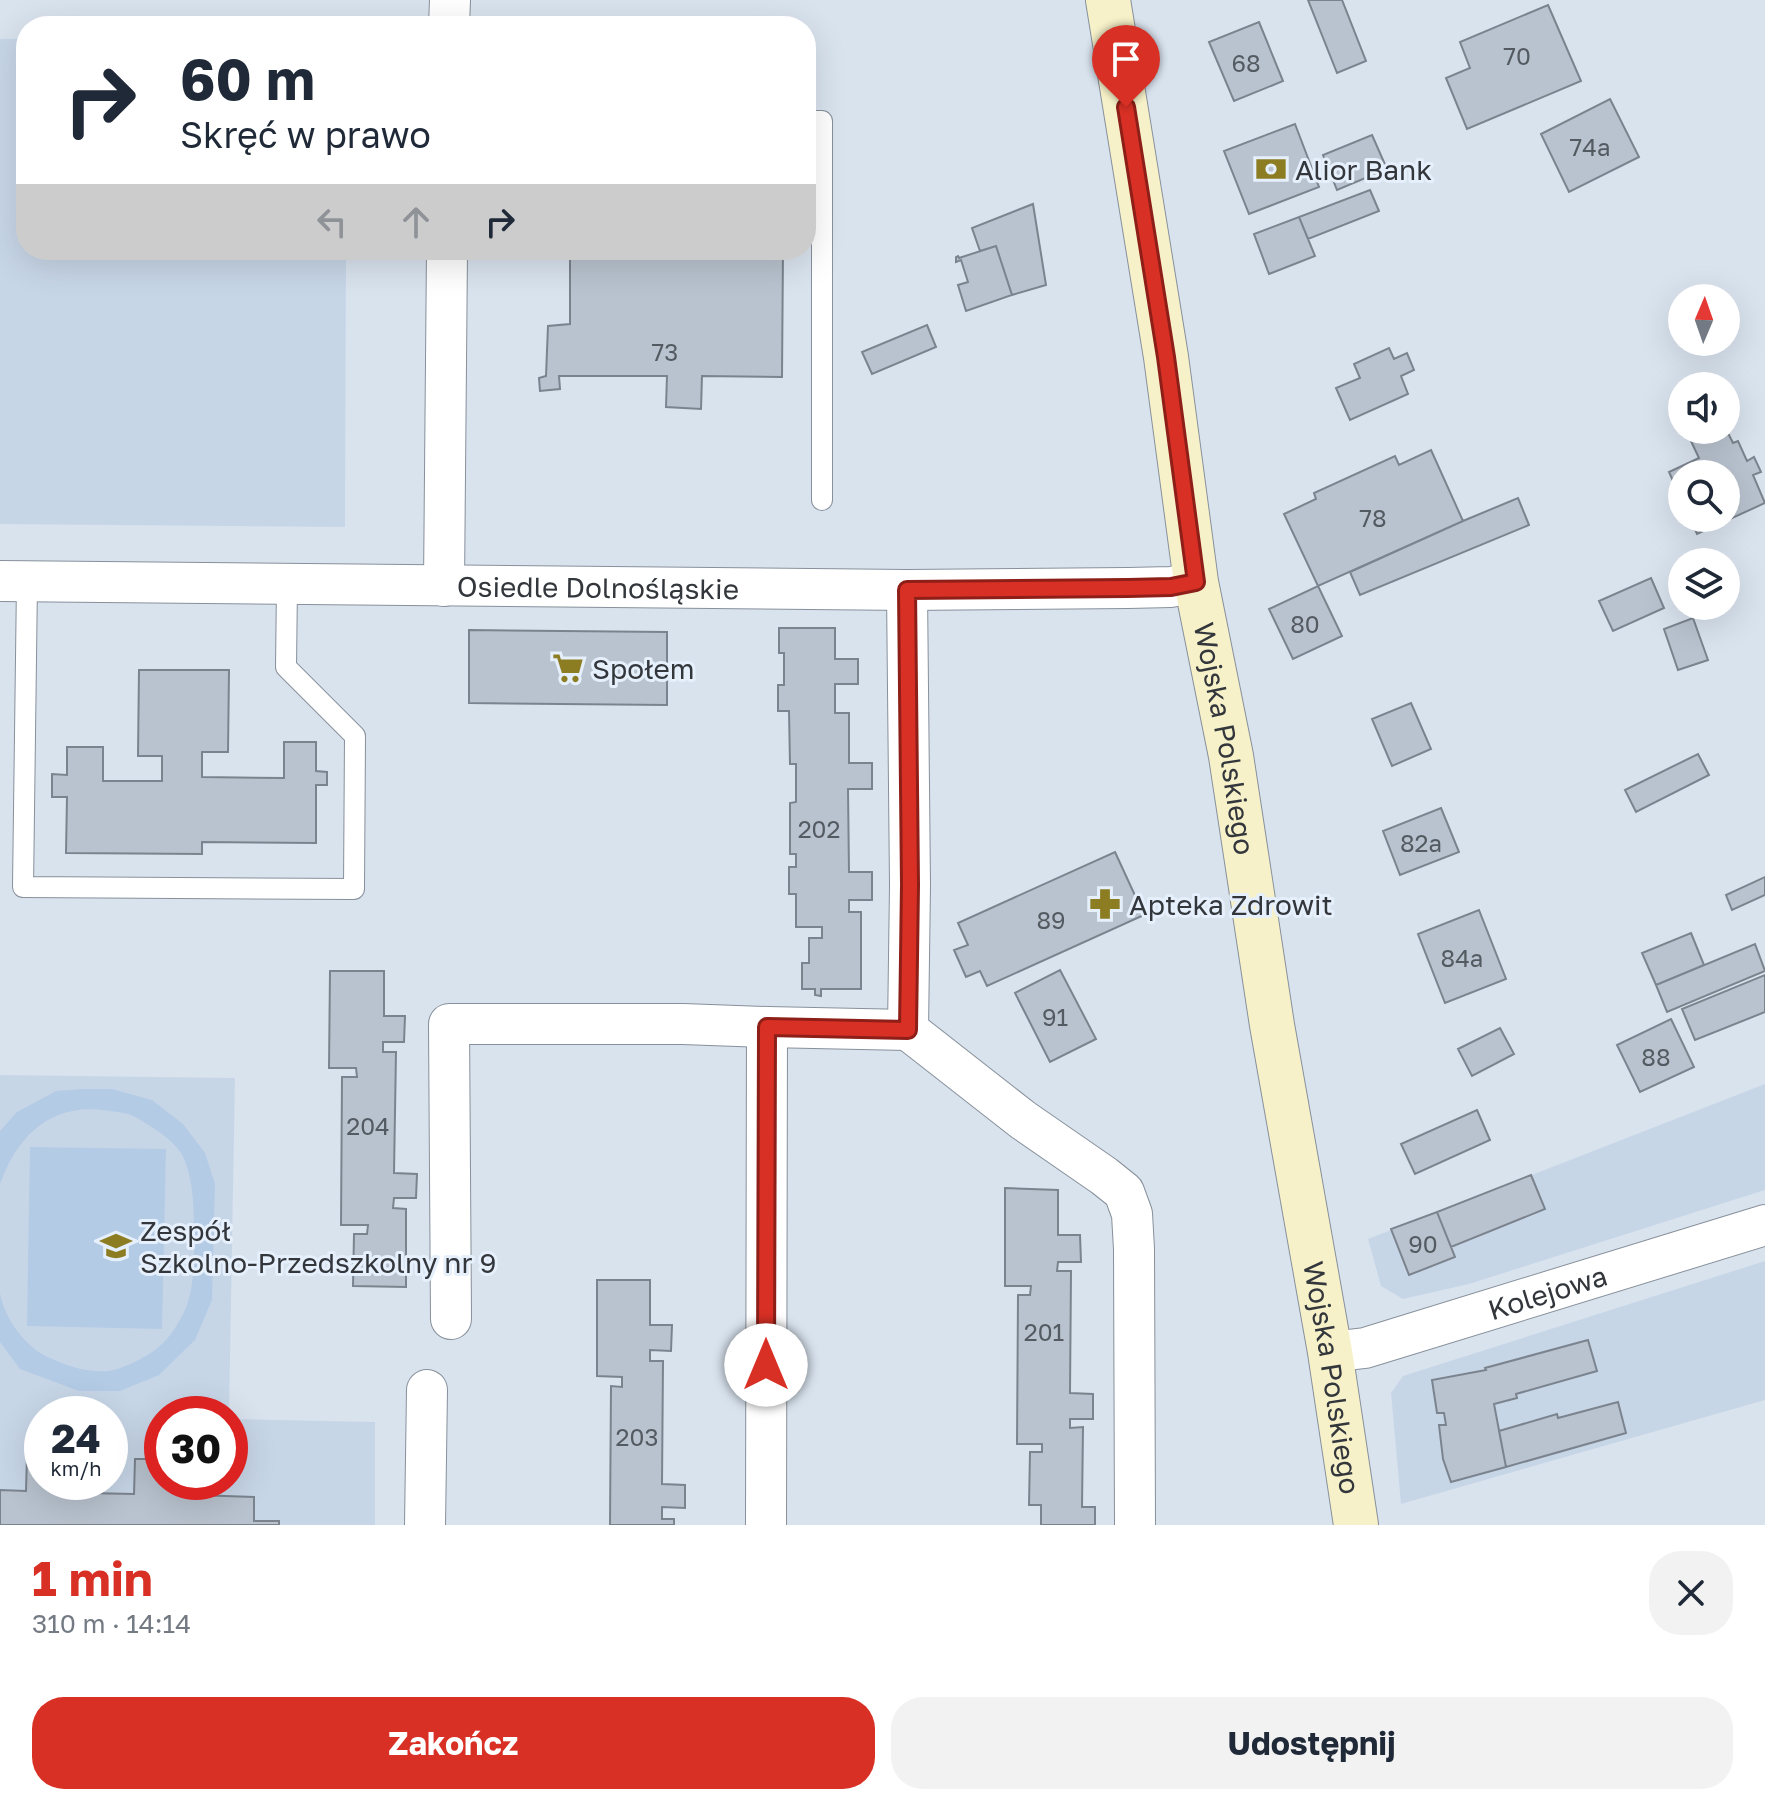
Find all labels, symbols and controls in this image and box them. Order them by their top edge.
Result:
pin [1092,25,1160,107]
icon: arrive [1104,37,1148,81]
house number: 70 [1503,41,1531,70]
text: 60 m [180,45,315,112]
icon: right [48,48,152,152]
house number: 68 [1231,48,1261,77]
text: Skręć w prawo [180,113,431,156]
house number: 74a [1570,132,1610,161]
bank icon: Alior Bank [1254,152,1288,186]
place label: Alior Bank [1295,153,1432,186]
icon: left [310,200,354,244]
icon: ahead [394,200,438,244]
icon: right [478,200,522,244]
north arrow [1668,284,1740,356]
map controls [1668,284,1740,620]
house number: 73 [652,337,678,366]
button: sound [1668,372,1740,444]
button: search [1668,460,1740,532]
house number: 78 [1359,503,1387,532]
button: layers [1668,548,1740,620]
street label: Osiedle Dolnośląskie [457,569,739,605]
house number: 80 [1290,609,1320,638]
street label: Wojska Polskiego [1188,619,1262,857]
supermarket icon: Społem [551,651,585,685]
place label: Społem [592,652,694,685]
house number: 202 [798,814,840,843]
house number: 82a [1400,828,1442,857]
pharmacy icon: Apteka Zdrowit [1088,887,1122,921]
place label: Apteka Zdrowit [1129,888,1333,921]
house number: 89 [1036,905,1066,934]
house number: 84a [1441,943,1483,972]
house number: 91 [1042,1002,1068,1031]
house number: 88 [1641,1042,1671,1071]
house number: 204 [346,1111,390,1140]
place label: Zespół Szkolno-Przedszkolny nr 9 [140,1214,496,1279]
school or university icon: Zespół Szkolno-Przedszkolny nr 9 [99,1229,133,1263]
house number: 90 [1408,1229,1438,1258]
street label: Wojska Polskiego [1298,1258,1368,1496]
street label: Kolejowa [1484,1258,1611,1326]
house number: 201 [1024,1317,1064,1346]
position arrow [724,1323,808,1407]
speed limit sign: 30 [144,1396,248,1500]
text: 24 [51,1414,101,1462]
house number: 203 [616,1422,658,1451]
text: km/h [51,1456,101,1480]
text: 1 min [32,1549,153,1607]
button: close [1649,1551,1733,1635]
text: 310 m · 14:14 [32,1608,191,1639]
button: Zakończ [32,1697,875,1789]
button: Udostępnij [891,1697,1733,1789]

